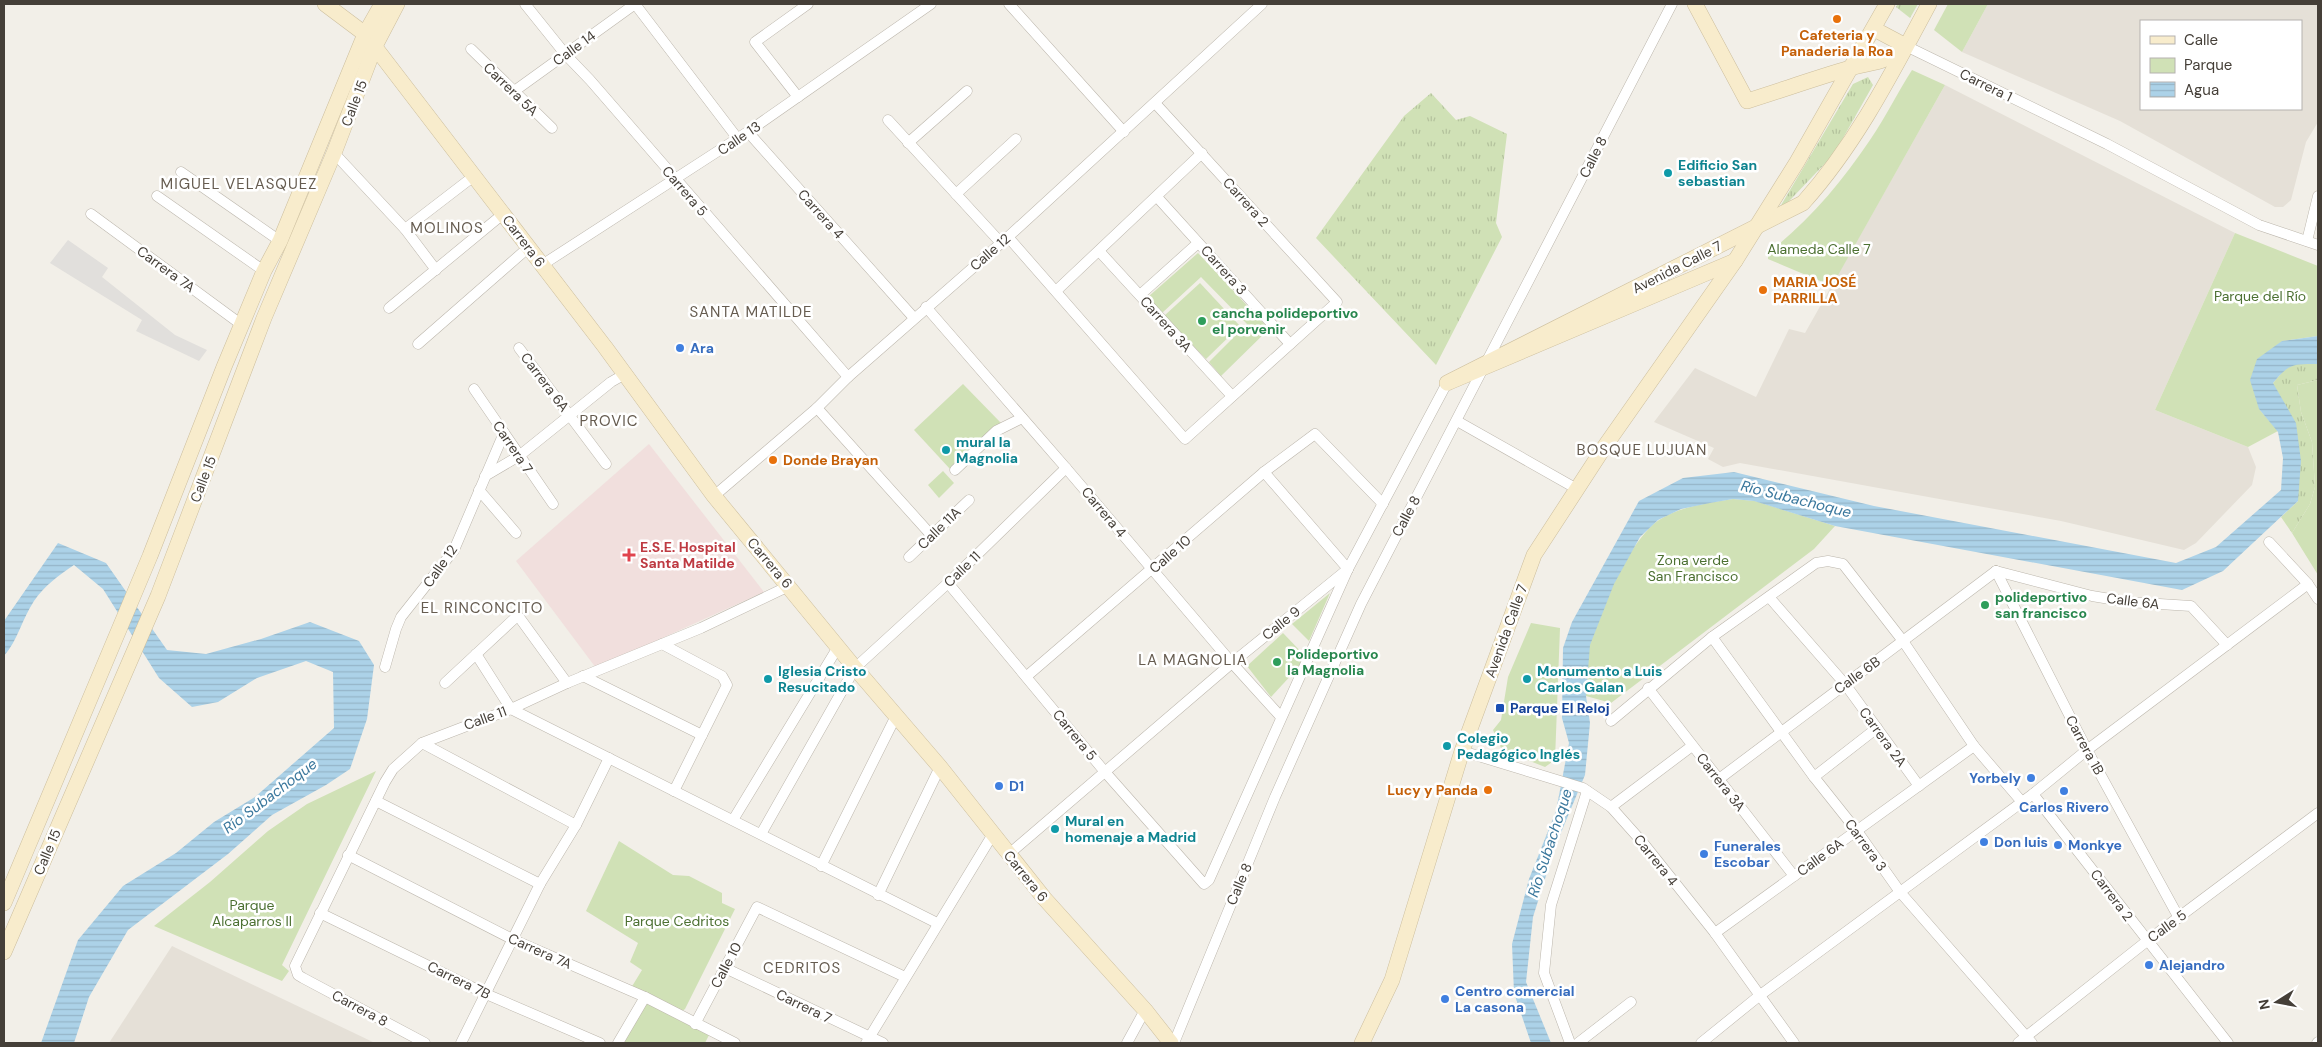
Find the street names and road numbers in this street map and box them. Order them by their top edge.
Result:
street label: Calle 14 [549,26,599,70]
street label: Carrera 5A [480,58,542,120]
street label: Carrera 1 [1957,65,2015,105]
street label: Calle 15 [337,77,371,129]
street label: Calle 13 [714,117,764,159]
street label: Calle 8 [1575,133,1611,181]
street label: Carrera 5 [658,162,712,220]
street label: Carrera 2 [1219,174,1273,230]
street label: Carrera 4 [794,185,848,243]
street label: Carrera 6 [498,211,550,271]
street label: Calle 12 [966,229,1014,275]
street label: Avenida Calle 7 [1629,237,1725,297]
street label: Carrera 3 [1197,241,1251,299]
street label: Carrera 7A [133,242,199,296]
street label: Carrera 3A [1136,292,1196,356]
street label: Carrera 6A [517,349,573,415]
street label: Carrera 7 [489,417,537,477]
street label: Calle 15 [186,453,220,505]
street label: Carrera 4 [1078,483,1131,541]
street label: Calle 8 [1388,492,1424,540]
street label: Calle 11A [913,503,965,553]
street label: Calle 10 [1145,531,1195,577]
street label: Carrera 6 [743,534,797,592]
street label: Calle 12 [419,541,461,591]
street label: Calle 11 [940,547,984,591]
street label: Avenida Calle 7 [1481,582,1531,680]
street label: Calle 6A [2106,589,2160,613]
street label: Calle 9 [1258,602,1304,644]
street label: Calle 6B [1830,652,1884,698]
street label: Calle 11 [461,702,509,734]
street label: Carrera 2A [1855,704,1911,770]
street label: Carrera 5 [1049,706,1101,764]
street label: Carrera 1B [2062,712,2108,778]
street label: Carrera 3A [1693,749,1749,815]
street label: Carrera 3 [1841,815,1891,875]
street label: Calle 15 [29,826,65,878]
street label: Carrera 4 [1630,831,1682,890]
street label: Calle 6A [1793,834,1847,880]
street label: Carrera 6 [1000,847,1052,905]
street label: Calle 8 [1222,860,1256,908]
street label: Carrera 2 [2087,866,2137,924]
street label: Calle 5 [2144,906,2190,946]
street label: Carrera 7A [505,929,575,973]
street label: Calle 10 [706,939,746,991]
street label: Carrera 7B [424,957,494,1003]
street label: Carrera 7 [773,985,835,1027]
street label: Carrera 8 [329,986,391,1030]

